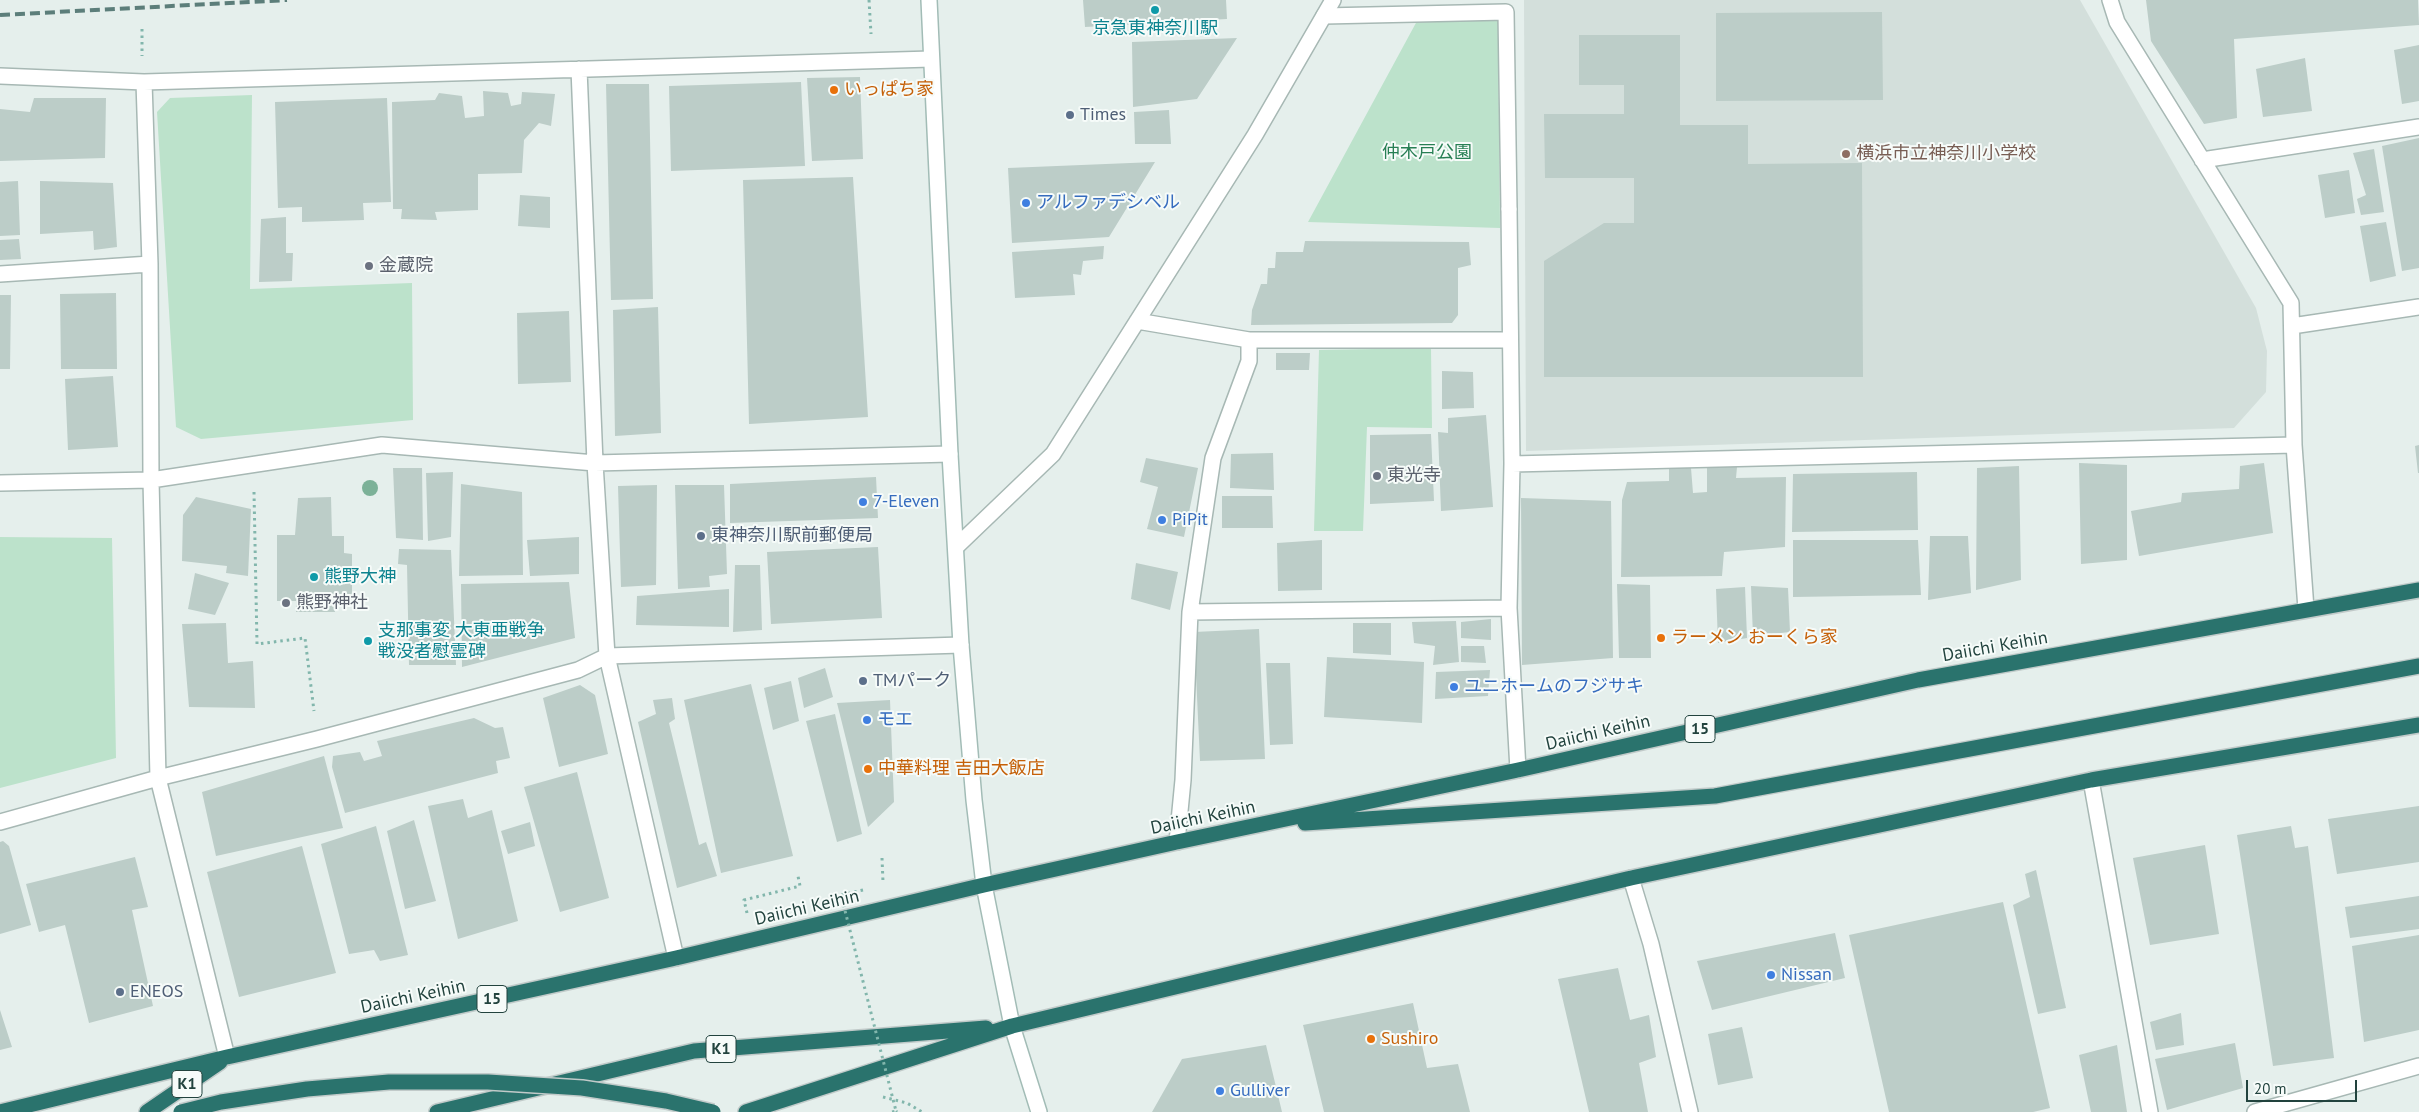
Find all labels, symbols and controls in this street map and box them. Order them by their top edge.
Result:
marker: 京急東神奈川駅 [1149,4,1161,16]
place label: 京急東神奈川駅 [1092,18,1218,40]
place label: いっぱち家 [844,79,934,101]
marker: いっぱち家 [828,84,840,96]
place label: Times [1080,104,1126,126]
marker: Times [1064,109,1076,121]
park label: 仲木戸公園 [1382,142,1472,164]
place label: 横浜市立神奈川小学校 [1856,143,2036,165]
marker: 横浜市立神奈川小学校 [1840,148,1852,160]
place label: アルファデシベル [1036,192,1180,214]
marker: アルファデシベル [1020,197,1032,209]
place label: 金蔵院 [379,255,433,277]
marker: 金蔵院 [363,260,375,272]
place label: 東光寺 [1387,465,1441,487]
marker: 東光寺 [1371,470,1383,482]
place label: 7-Eleven [873,491,939,513]
marker: 7-Eleven [857,496,869,508]
place label: PiPit [1172,509,1208,531]
marker: PiPit [1156,514,1168,526]
place label: 東神奈川駅前郵便局 [711,525,873,547]
marker: 東神奈川駅前郵便局 [695,530,707,542]
place label: 熊野大神 [324,566,396,588]
marker: 熊野大神 [308,571,320,583]
place label: 熊野神社 [296,592,368,614]
marker: 熊野神社 [280,597,292,609]
place label: 支那事変 大東亜戦争 戦没者慰霊碑 [378,620,545,662]
place label: ラーメン おーくら家 [1671,627,1838,649]
street label: Daiichi Keihin [1941,627,2049,667]
marker: ラーメン おーくら家 [1655,632,1667,644]
marker: 支那事変 大東亜戦争 戦没者慰霊碑 [362,635,374,647]
place label: TMパーク [873,670,951,692]
marker: TMパーク [857,675,869,687]
place label: ユニホームのフジサキ [1464,676,1644,698]
marker: ユニホームのフジサキ [1448,681,1460,693]
place label: モエ [877,709,913,731]
street label: Daiichi Keihin [1544,710,1652,756]
marker: モエ [861,714,873,726]
road number: 15 [1685,716,1715,742]
place label: 中華料理 吉田大飯店 [878,758,1045,780]
marker: 中華料理 吉田大飯店 [862,763,874,775]
street label: Daiichi Keihin [1149,796,1257,840]
street label: Daiichi Keihin [753,885,861,931]
place label: Nissan [1781,964,1832,986]
marker: Nissan [1765,969,1777,981]
street label: Daiichi Keihin [359,975,467,1019]
place label: ENEOS [130,981,183,1003]
marker: ENEOS [114,986,126,998]
road number: 15 [477,986,507,1012]
place label: Sushiro [1381,1028,1438,1050]
marker: Sushiro [1365,1033,1377,1045]
road number: K1 [706,1036,736,1062]
road number: K1 [172,1070,202,1098]
scale bar [2249,1070,2360,1102]
text: 20 m [2254,1079,2287,1098]
place label: Gulliver [1230,1080,1290,1102]
marker: Gulliver [1214,1085,1226,1097]

